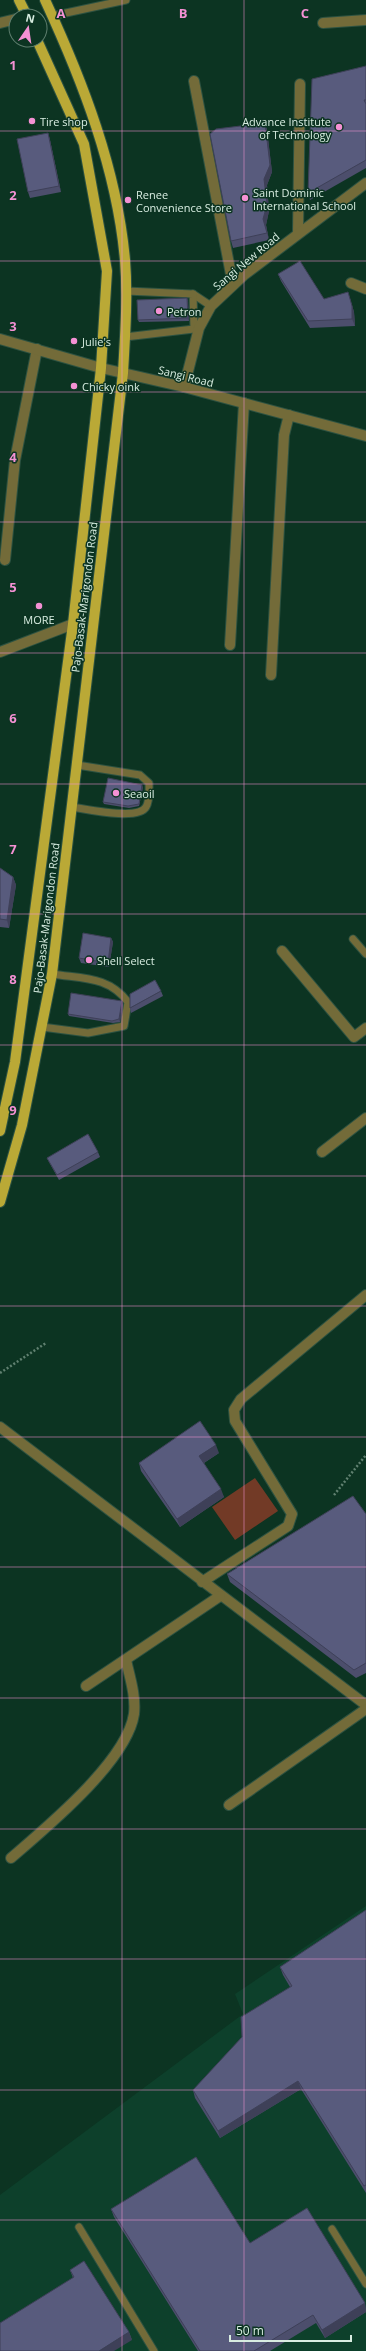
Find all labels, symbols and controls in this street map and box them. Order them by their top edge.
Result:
text: A [57,4,66,22]
text: B [179,4,188,22]
text: C [301,4,309,22]
north arrow [8,8,48,48]
text: N [24,9,36,26]
text: 1 [9,56,17,74]
place label: Tire shop [40,114,88,129]
place label: Advance Institute of Technology [242,114,331,142]
marker: Tire shop [27,116,37,126]
marker: Advance Institute of Technology [334,122,344,132]
place label: Saint Dominic International School [253,185,356,213]
text: 2 [9,186,17,204]
place label: Renee Convenience Store [136,187,232,215]
marker: Saint Dominic International School [240,193,250,203]
marker: Renee Convenience Store [123,195,133,205]
street label: Sangi New Road [210,229,282,293]
place label: Petron [167,304,202,319]
marker: Petron [154,306,164,316]
text: 3 [9,317,17,335]
place label: Julie's [81,334,111,349]
marker: Julie's [69,336,79,346]
street label: Sangi Road [157,362,215,390]
place label: Chicky oink [82,379,140,394]
marker: Chicky oink [69,381,79,391]
text: 4 [9,448,17,466]
street label: Pajo-Basak-Marigondon Road [67,521,101,673]
text: 5 [9,578,17,596]
marker: MORE [34,601,44,611]
place label: MORE [23,612,55,627]
text: 6 [9,709,17,727]
place label: Seaoil [124,786,155,801]
marker: Seaoil [111,788,121,798]
text: 7 [9,840,17,858]
street label: Pajo-Basak-Marigondon Road [29,842,63,994]
place label: Shell Select [97,953,155,968]
marker: Shell Select [84,955,94,965]
text: 8 [9,970,17,988]
text: 9 [9,1101,17,1119]
scale bar [230,2317,351,2343]
text: 50 m [236,2322,264,2339]

